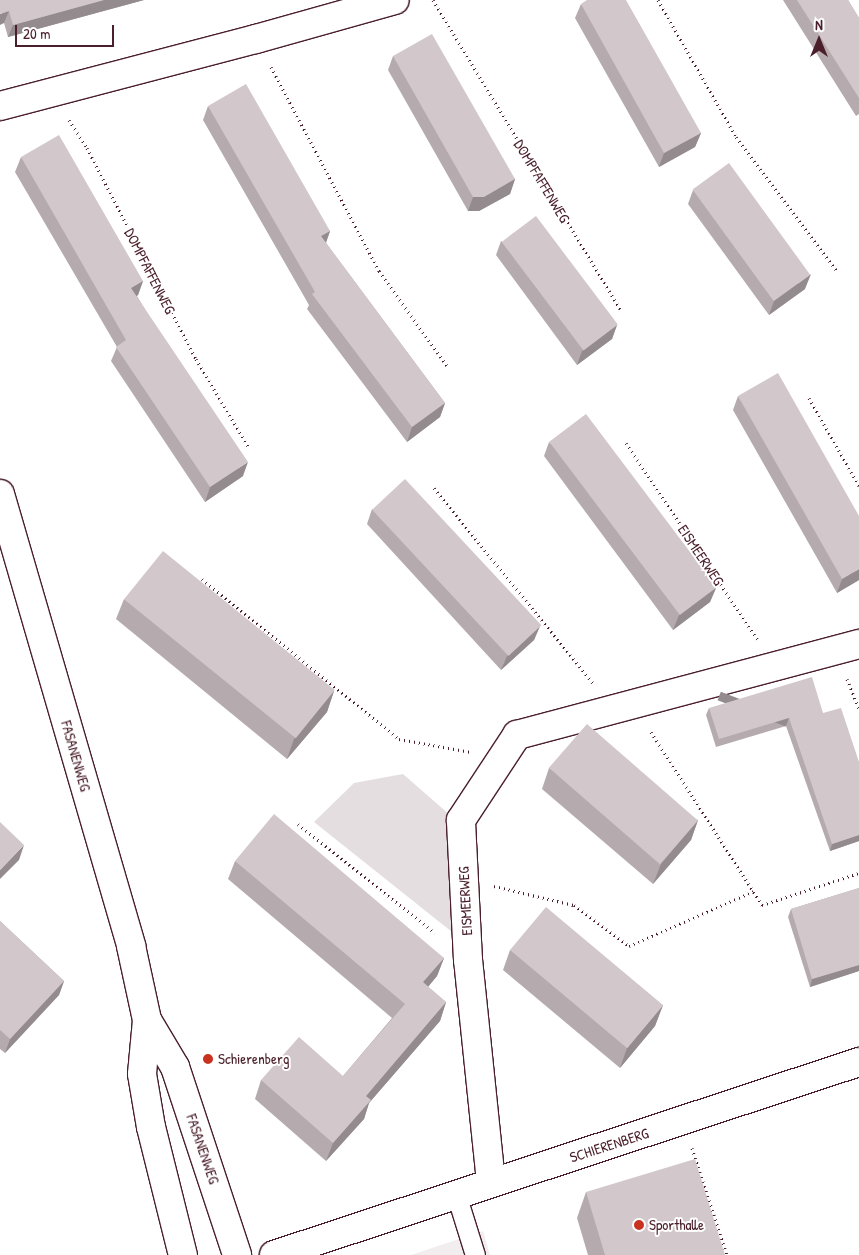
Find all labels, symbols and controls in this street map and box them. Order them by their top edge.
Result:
scale bar [18,15,116,47]
north arrow [794,15,844,65]
text: N [815,15,823,34]
text: 20 m [23,23,50,44]
street label: DOMPFAFFENWEG [510,136,574,226]
street label: DOMPFAFFENWEG [121,225,179,317]
street label: EISMEERWEG [674,521,728,589]
street label: FASANENWEG [57,719,95,793]
street label: EISMEERWEG [454,866,476,936]
place label: Schierenberg [218,1050,289,1068]
marker: Schierenberg [202,1053,214,1065]
street label: FASANENWEG [183,1112,223,1186]
street label: SCHIERENBERG [567,1124,651,1166]
place label: Sporthalle [649,1216,704,1234]
marker: Sporthalle [633,1219,645,1231]

